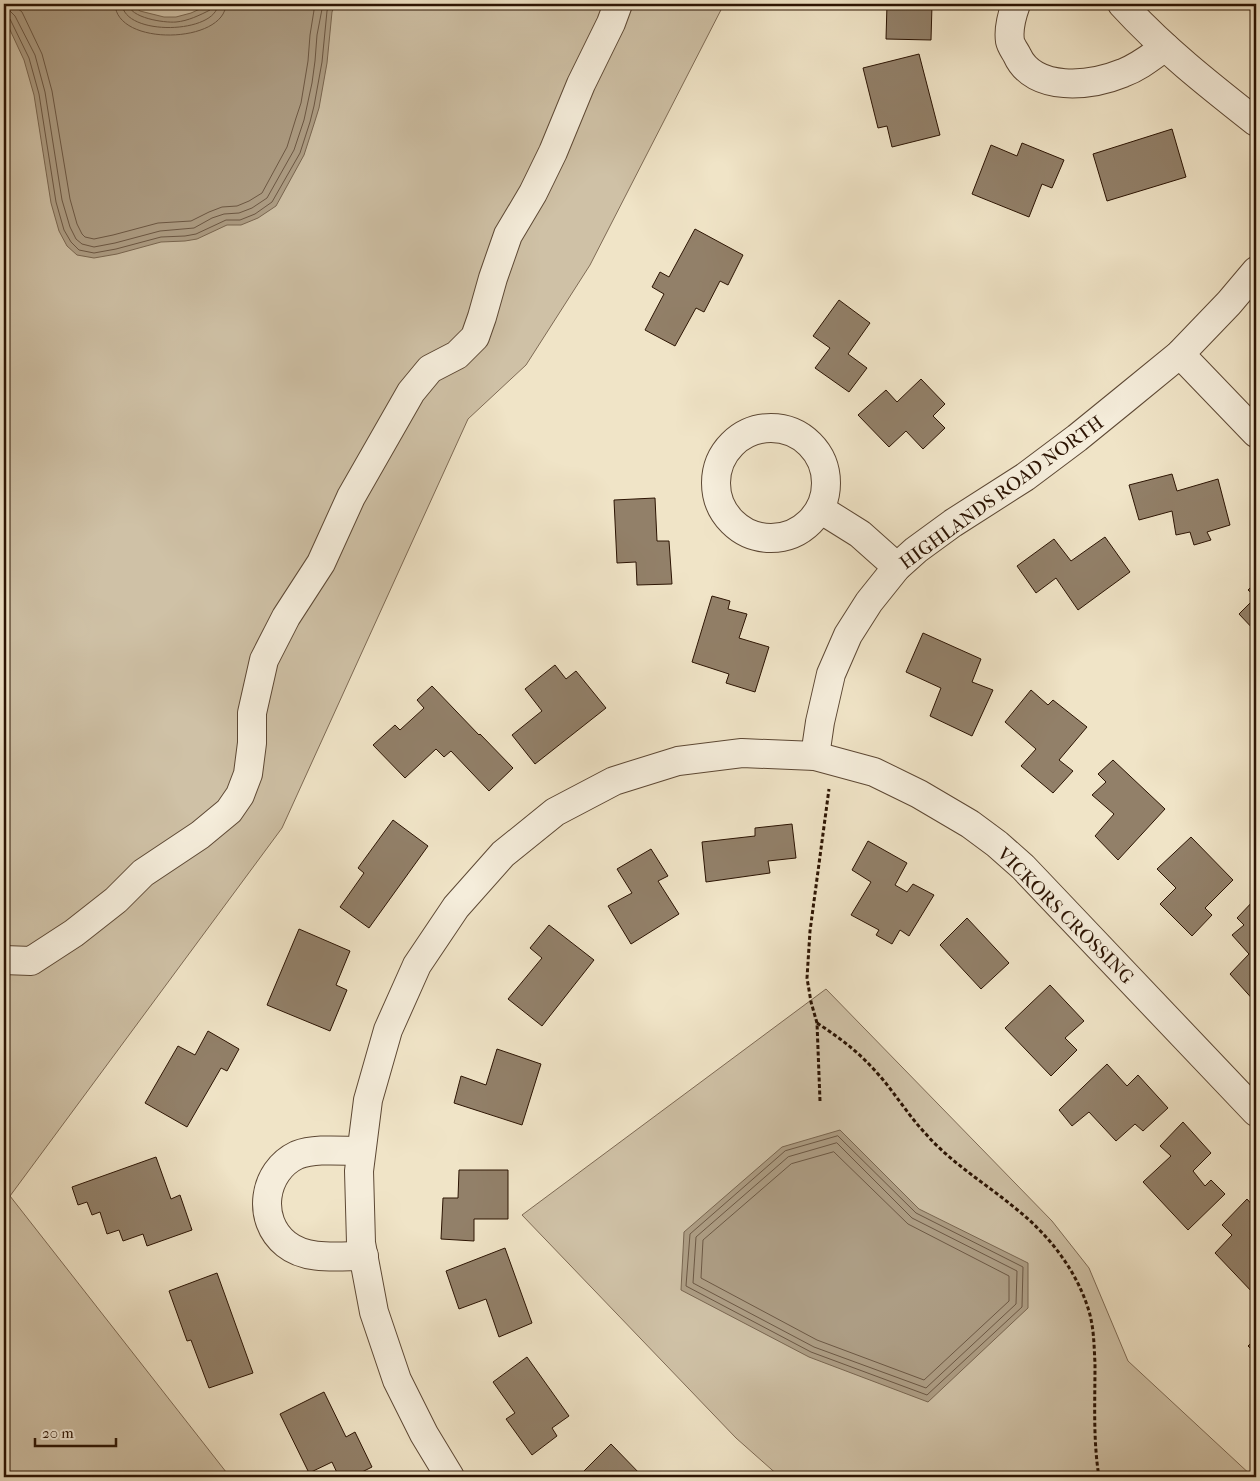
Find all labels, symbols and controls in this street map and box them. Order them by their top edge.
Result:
street label: HIGHLANDS ROAD NORTH [895,411,1108,574]
street label: VICKORS CROSSING [992,842,1138,988]
scale bar [35,1416,116,1448]
text: 20 m [42,1424,74,1442]

